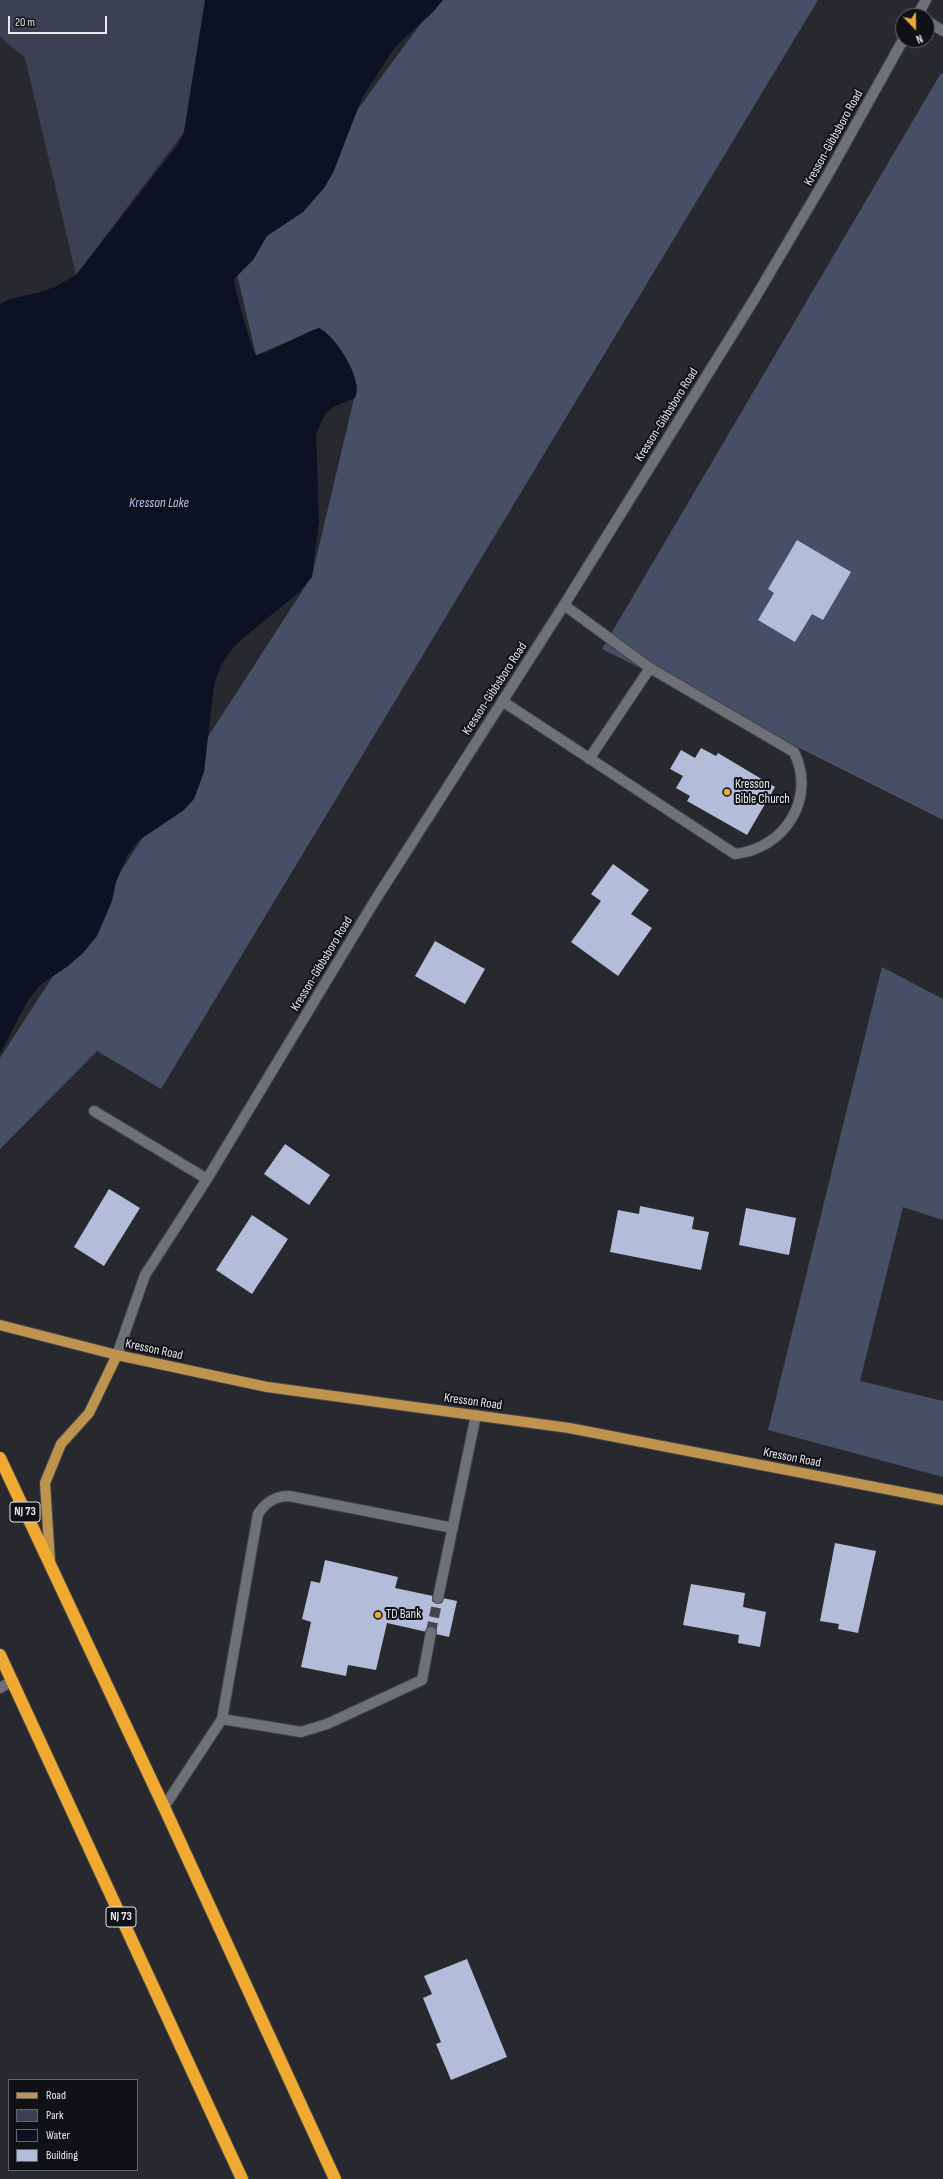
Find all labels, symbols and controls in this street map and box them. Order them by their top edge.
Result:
scale bar [10,8,109,34]
north arrow [895,8,935,48]
text: 20 m [15,15,35,30]
text: N [914,32,924,46]
street label: Kresson-Gibbsboro Road [801,87,867,189]
street label: Kresson-Gibbsboro Road [632,365,702,465]
water label: Kresson Lake [129,495,189,511]
street label: Kresson-Gibbsboro Road [459,640,531,738]
place label: Kresson Bible Church [735,777,790,808]
marker: Kresson Bible Church [722,787,732,797]
street label: Kresson-Gibbsboro Road [288,914,356,1014]
street label: Kresson Road [124,1336,184,1364]
street label: Kresson Road [443,1390,503,1414]
street label: Kresson Road [762,1445,822,1471]
road number: NJ 73 [10,1502,40,1522]
place label: TD Bank [386,1607,421,1623]
marker: TD Bank [373,1610,383,1620]
road number: NJ 73 [106,1907,136,1927]
legend [8,2079,138,2171]
text: Road [46,2088,66,2103]
text: Park [46,2108,64,2123]
text: Water [46,2128,70,2143]
text: Building [46,2148,78,2163]

